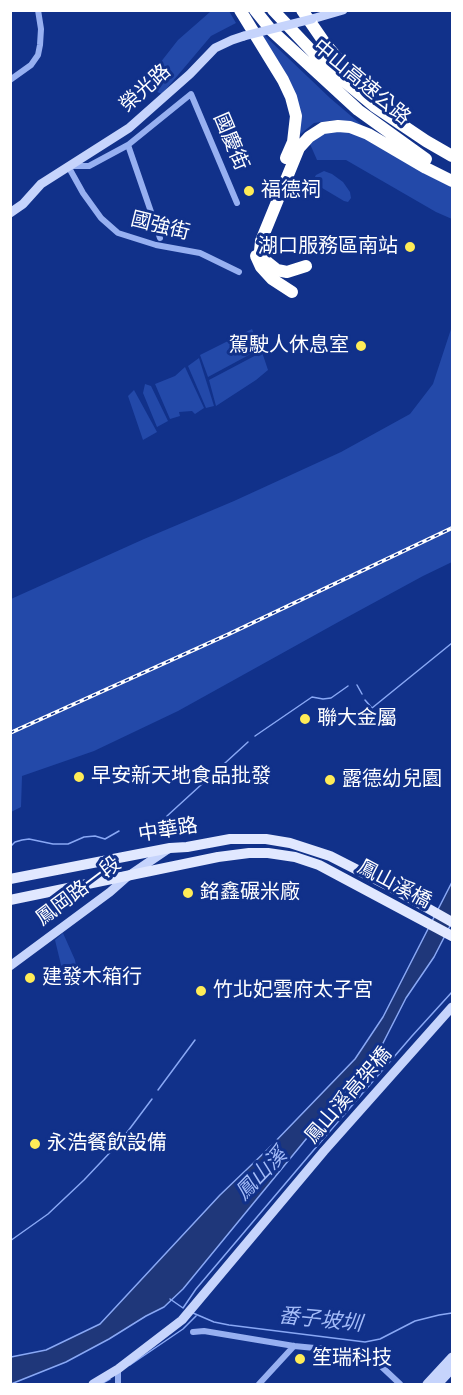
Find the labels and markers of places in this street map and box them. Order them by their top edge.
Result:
place label: 福德祠 [261,179,321,203]
marker: 福德祠 [242,184,256,198]
place label: 湖口服務區南站 [258,235,398,259]
marker: 湖口服務區南站 [403,240,417,254]
place label: 駕駛人休息室 [229,334,349,358]
marker: 駕駛人休息室 [354,339,368,353]
place label: 聯大金屬 [317,707,397,731]
marker: 聯大金屬 [298,712,312,726]
place label: 早安新天地食品批發 [91,765,271,789]
place label: 露德幼兒園 [342,768,442,792]
marker: 早安新天地食品批發 [72,770,86,784]
marker: 露德幼兒園 [323,773,337,787]
place label: 銘鑫碾米廠 [200,881,300,905]
marker: 銘鑫碾米廠 [181,886,195,900]
place label: 建發木箱行 [42,966,142,990]
marker: 建發木箱行 [23,971,37,985]
place label: 竹北妃雲府太子宮 [213,979,373,1003]
marker: 竹北妃雲府太子宮 [194,984,208,998]
place label: 永浩餐飲設備 [47,1132,167,1156]
marker: 永浩餐飲設備 [28,1137,42,1151]
place label: 笙瑞科技 [312,1347,392,1371]
marker: 笙瑞科技 [293,1352,307,1366]

